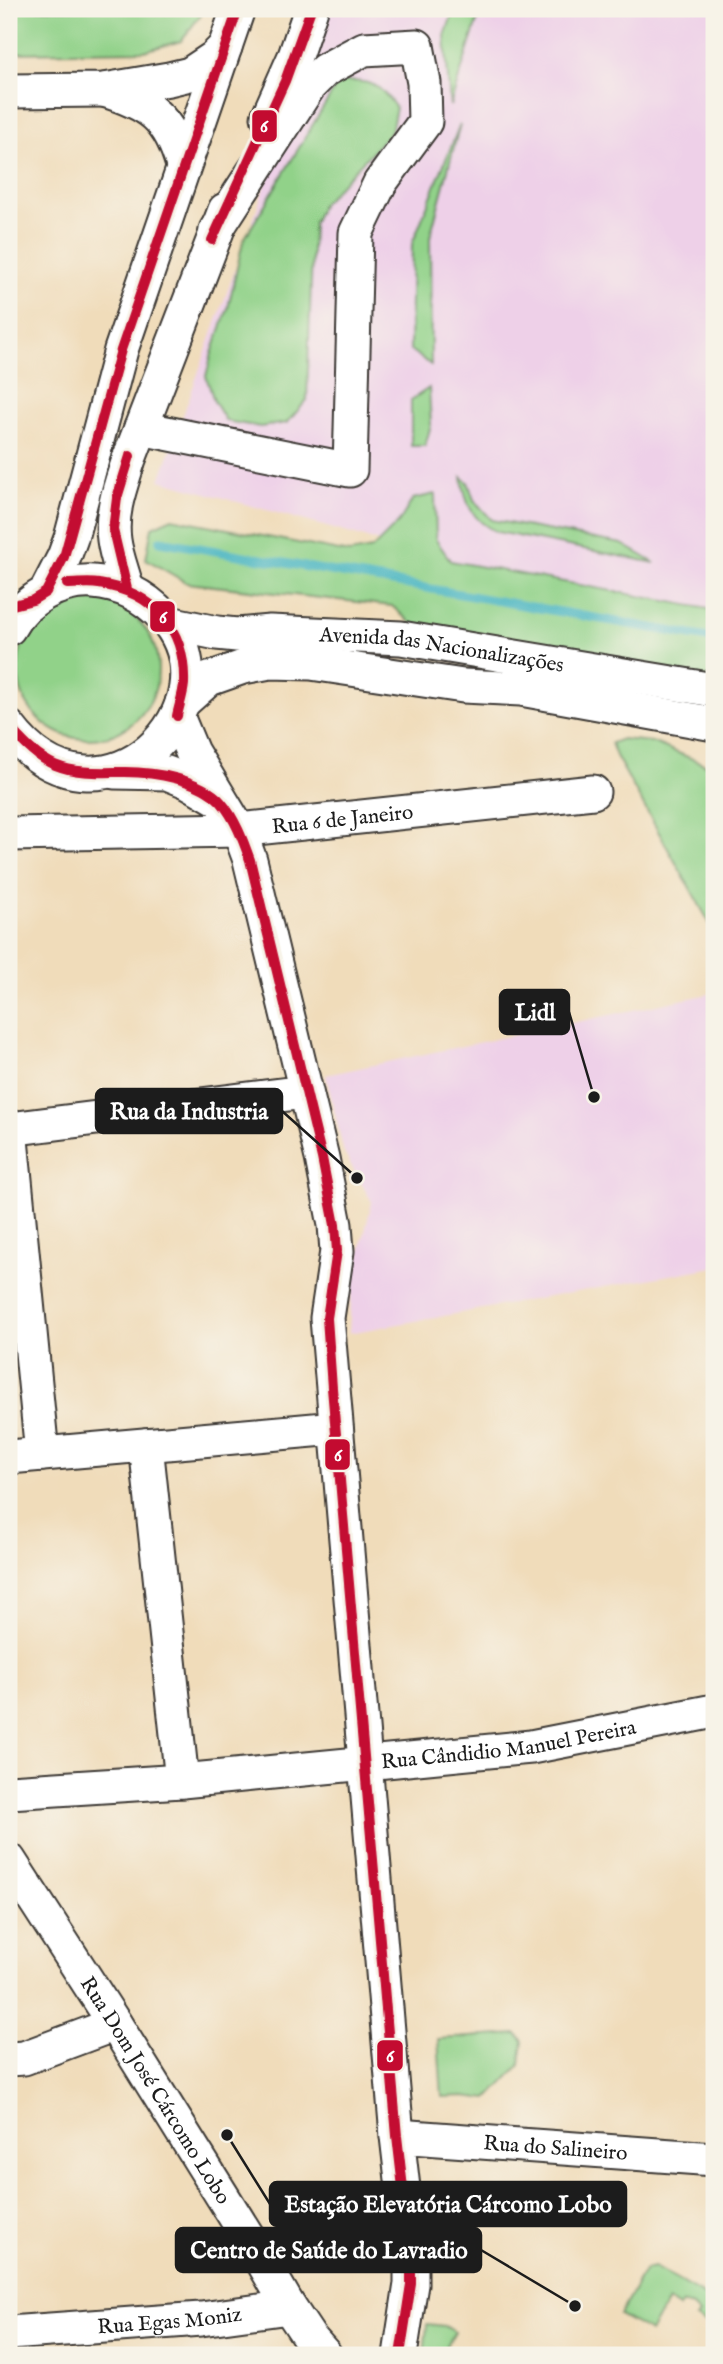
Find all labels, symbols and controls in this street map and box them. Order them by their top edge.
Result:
line badge: 6 [251,109,278,143]
text: 6 [260,115,269,139]
line badge: 6 [149,600,176,633]
text: 6 [159,606,168,630]
street label: Avenida das Nacionalizações [318,622,566,680]
street label: Rua 6 de Janeiro [271,799,415,841]
callout: Lidl [500,990,569,1034]
text: Lidl [515,999,556,1028]
callout: Rua da Industria [96,1089,282,1133]
text: Rua da Industria [110,1098,269,1127]
line badge: 6 [324,1438,351,1471]
text: 6 [334,1444,343,1468]
street label: Rua Cândidio Manuel Pereira [380,1714,639,1777]
street label: Rua Dom José Cárcomo Lobo [73,1972,236,2210]
line badge: 6 [376,2039,404,2072]
text: 6 [386,2045,395,2069]
street label: Rua do Salineiro [483,2130,628,2168]
callout: Estação Elevatória Cárcomo Lobo [270,2182,626,2226]
text: Estação Elevatória Cárcomo Lobo [284,2191,612,2220]
callout: Centro de Saúde do Lavradio [176,2228,481,2272]
text: Centro de Saúde do Lavradio [190,2237,468,2266]
street label: Rua Egas Moniz [96,2302,244,2342]

